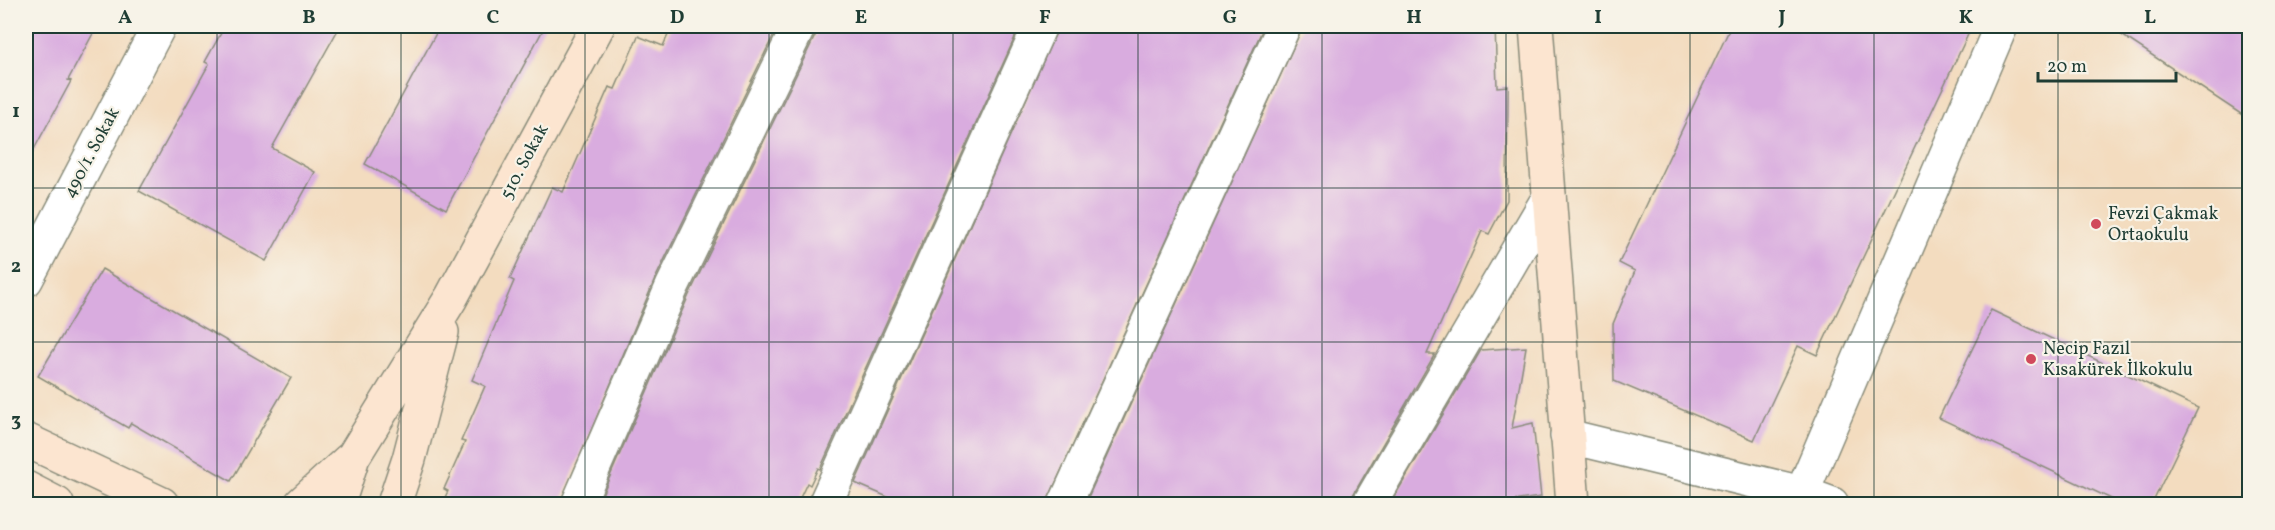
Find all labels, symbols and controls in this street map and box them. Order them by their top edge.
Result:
text: A [118,4,132,32]
text: B [302,4,316,32]
text: C [487,4,500,32]
text: D [670,4,684,32]
text: E [855,4,867,32]
text: F [1039,4,1051,32]
text: G [1223,4,1237,32]
text: H [1406,4,1422,32]
text: I [1594,4,1602,32]
text: J [1777,4,1786,32]
text: K [1959,4,1974,32]
text: L [2144,4,2156,32]
scale bar [2038,45,2176,83]
text: 20 m [2047,55,2087,80]
text: 1 [12,98,20,126]
street label: 490/1. Sokak [58,103,126,203]
street label: 510. Sokak [495,120,555,204]
place label: Fevzi Çakmak Ortaokulu [2108,202,2219,248]
marker: Fevzi Çakmak Ortaokulu [2089,217,2103,231]
text: 2 [11,253,21,281]
place label: Necip Fazıl Kısakürek İlkokulu [2043,337,2193,383]
marker: Necip Fazıl Kısakürek İlkokulu [2024,352,2038,366]
text: 3 [11,407,21,435]

